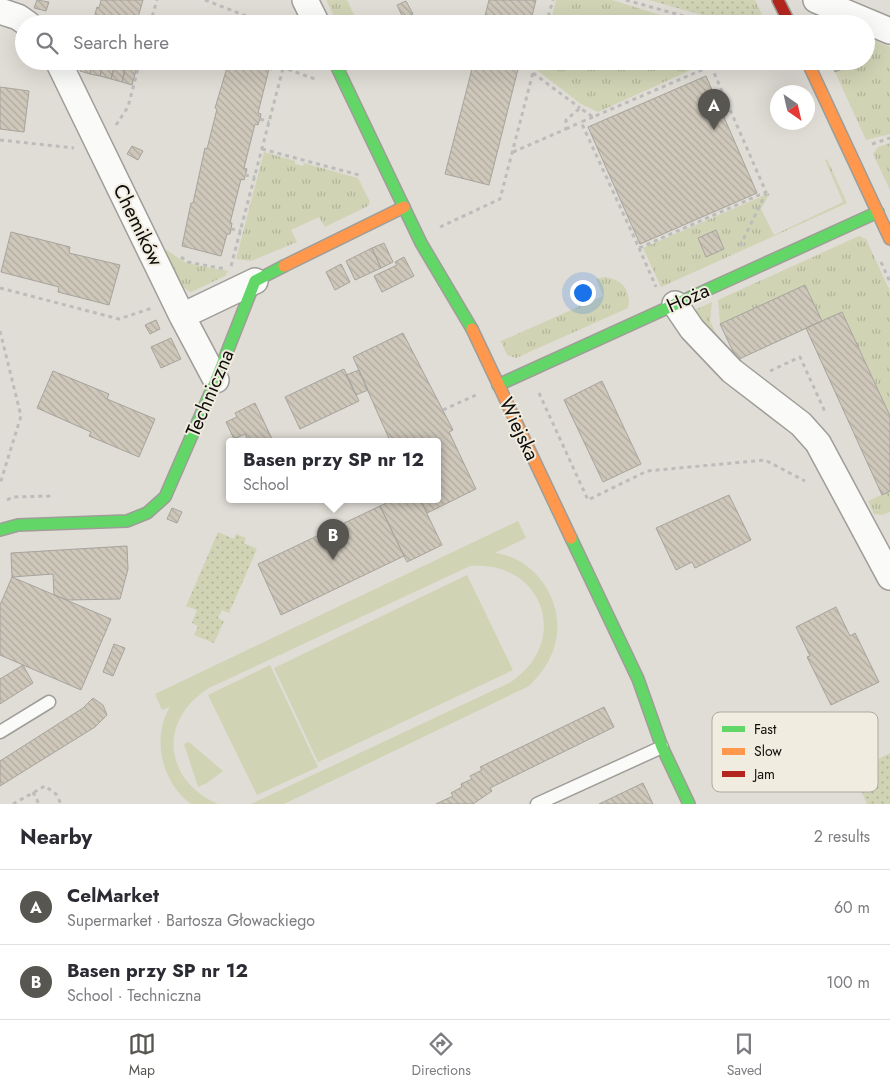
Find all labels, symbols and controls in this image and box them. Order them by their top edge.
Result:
search box [15,15,875,70]
icon: search [33,29,61,57]
text: Search here [73,29,169,56]
north arrow [770,85,815,130]
pin: A [698,89,730,130]
street label: Chemików [106,179,170,271]
street label: Hoża [662,276,714,320]
your location [570,280,596,306]
street label: Techniczna [179,345,241,441]
street label: Wiejska [492,393,546,465]
popup [226,438,441,503]
text: Basen przy SP nr 12 [243,446,424,473]
text: School [243,473,289,496]
pin: B [317,519,349,560]
legend [712,712,878,792]
text: Fast [754,719,777,739]
text: Slow [754,741,782,761]
text: Jam [752,764,775,784]
text: Nearby [20,822,92,852]
text: 2 results [814,825,870,848]
text: CelMarket [67,882,159,909]
text: A [30,896,42,919]
text: 60 m [834,896,870,919]
text: Supermarket · Bartosza Głowackiego [67,909,315,932]
text: Basen przy SP nr 12 [67,957,248,984]
text: B [31,971,41,994]
text: 100 m [826,971,870,994]
text: School · Techniczna [67,984,201,1007]
tab: Map [128,1030,156,1080]
tab: Directions [412,1030,471,1080]
tab: Saved [727,1030,762,1080]

